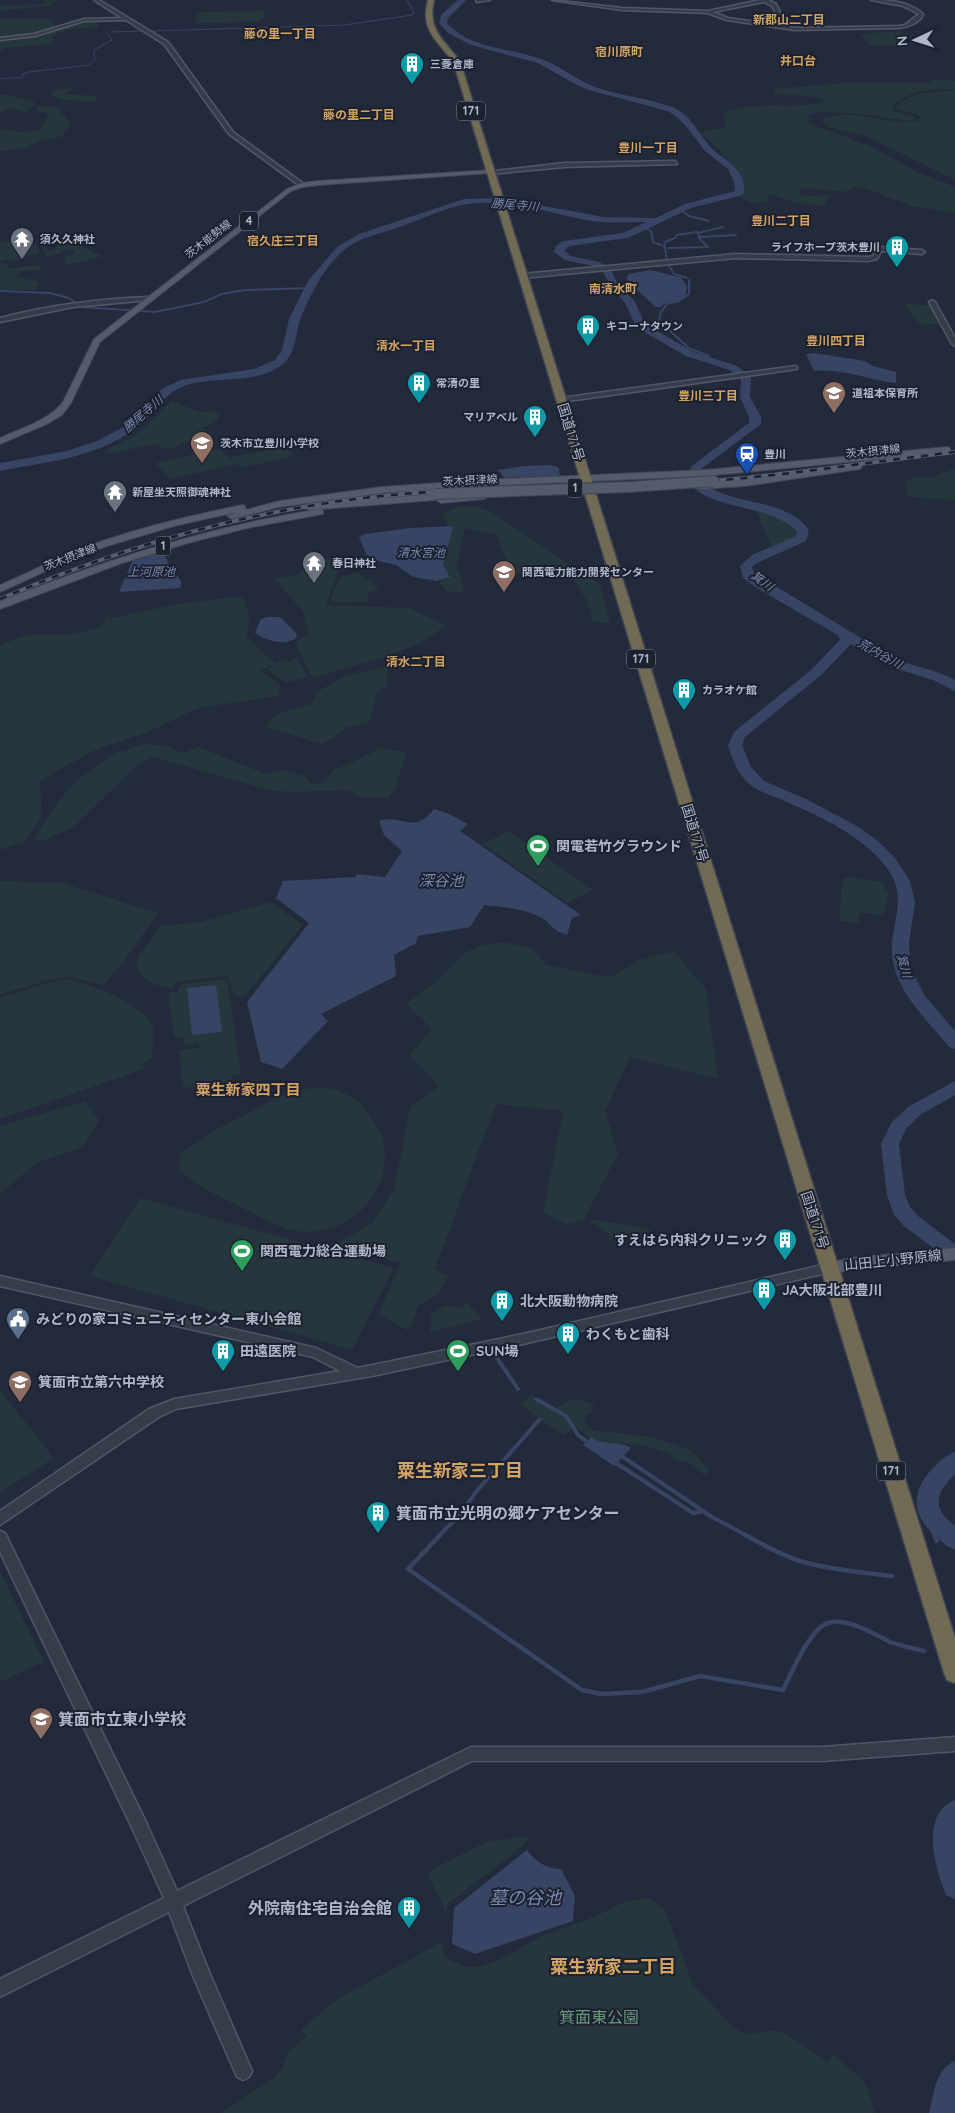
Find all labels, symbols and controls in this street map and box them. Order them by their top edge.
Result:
district label: 新郡山二丁目 [753,12,825,27]
north arrow [890,15,940,65]
district label: 藤の里一丁目 [244,26,316,41]
text: N [893,35,911,47]
district label: 宿川原町 [595,44,643,59]
building icon: 三菱倉庫 [399,51,425,85]
district label: 井口台 [780,53,816,68]
place label: 三菱倉庫 [430,57,474,71]
road number: 171 [457,102,485,120]
district label: 藤の里二丁目 [323,107,395,122]
district label: 豊川一丁目 [618,140,678,155]
water label: 勝尾寺川 [490,195,542,214]
road number: 4 [240,212,258,230]
district label: 豊川二丁目 [751,213,811,228]
street label: 茨木能勢線 [182,217,234,261]
temple icon: 須久久神社 [9,226,35,260]
place label: 須久久神社 [40,232,95,246]
district label: 宿久庄三丁目 [247,233,319,248]
building icon: ライフホープ茨木豊川 [884,234,910,268]
place label: ライフホープ茨木豊川 [771,240,880,254]
district label: 南清水町 [589,281,637,296]
building icon: キコーナタウン [575,313,601,347]
place label: キコーナタウン [606,319,683,333]
district label: 豊川四丁目 [806,333,866,348]
district label: 清水一丁目 [376,338,436,353]
building icon: 常清の里 [406,370,432,404]
place label: 常清の里 [436,376,480,390]
school or university icon: 道祖本保育所 [821,380,847,414]
place label: 道祖本保育所 [852,386,918,400]
district label: 豊川三丁目 [678,388,738,403]
water label: 勝尾寺川 [120,391,167,435]
street label: 国道171号 [554,401,588,463]
building icon: マリアベル [522,404,548,438]
place label: マリアベル [463,410,518,424]
school or university icon: 茨木市立豊川小学校 [189,430,215,464]
place label: 茨木市立豊川小学校 [220,436,319,450]
station icon: 豊川 [734,441,760,475]
street label: 茨木摂津線 [845,441,901,461]
place label: 豊川 [764,447,786,461]
street label: 茨木摂津線 [442,472,498,488]
road number: 1 [568,478,582,498]
temple icon: 新屋坐天照御魂神社 [102,479,128,513]
place label: 新屋坐天照御魂神社 [132,485,231,499]
road number: 1 [156,536,170,556]
street label: 茨木摂津線 [42,541,98,573]
water label: 清水宮池 [397,545,446,560]
temple icon: 春日神社 [301,550,327,584]
place label: 春日神社 [332,556,376,570]
school or university icon: 関西電力能力開発センター [491,559,517,593]
water label: 上河原池 [127,564,176,579]
place label: 関西電力能力開発センター [522,565,654,579]
water label: 箕川 [748,567,778,595]
water label: 荒内谷川 [856,635,907,673]
road number: 171 [627,650,655,669]
district label: 清水二丁目 [386,654,446,669]
building icon: カラオケ館 [671,677,697,711]
place label: カラオケ館 [702,683,757,697]
street label: 国道171号 [678,802,712,864]
sports icon: 関電若竹グラウンド [525,833,551,867]
place label: 関電若竹グラウンド [556,837,682,855]
water label: 深谷池 [418,871,465,890]
water label: 箕川 [894,952,915,981]
district label: 粟生新家四丁目 [195,1080,301,1099]
street label: 国道171号 [797,1189,833,1251]
building icon: すえはら内科クリニック [772,1227,798,1261]
place label: すえはら内科クリニック [614,1231,768,1249]
sports icon: 関西電力総合運動場 [229,1238,255,1272]
place label: 関西電力総合運動場 [260,1242,386,1260]
street label: 山田上小野原線 [843,1246,943,1274]
building icon: JA大阪北部豊川 [751,1277,777,1311]
place label: JA大阪北部豊川 [782,1281,882,1299]
building icon: 北大阪動物病院 [489,1288,515,1322]
place label: 北大阪動物病院 [520,1292,618,1310]
public building icon: みどりの家コミュニティセンター東小会館 [5,1306,31,1340]
place label: みどりの家コミュニティセンター東小会館 [36,1310,301,1328]
building icon: わくもと歯科 [555,1321,581,1355]
place label: わくもと歯科 [586,1325,670,1343]
building icon: 田遠医院 [210,1338,236,1372]
sports icon: SUN場 [445,1338,471,1372]
place label: 田遠医院 [240,1342,296,1360]
place label: SUN場 [476,1342,519,1360]
school or university icon: 箕面市立第六中学校 [7,1369,33,1403]
place label: 箕面市立第六中学校 [38,1373,164,1391]
district label: 粟生新家三丁目 [397,1459,523,1482]
road number: 171 [877,1462,905,1480]
building icon: 箕面市立光明の郷ケアセンター [365,1500,391,1534]
place label: 箕面市立光明の郷ケアセンター [396,1503,620,1523]
school or university icon: 箕面市立東小学校 [28,1706,54,1740]
place label: 箕面市立東小学校 [58,1709,186,1729]
water label: 墓の谷池 [489,1886,563,1909]
building icon: 外院南住宅自治会館 [396,1895,422,1929]
place label: 外院南住宅自治会館 [248,1898,392,1918]
district label: 粟生新家二丁目 [550,1955,676,1978]
park label: 箕面東公園 [559,2007,639,2027]

